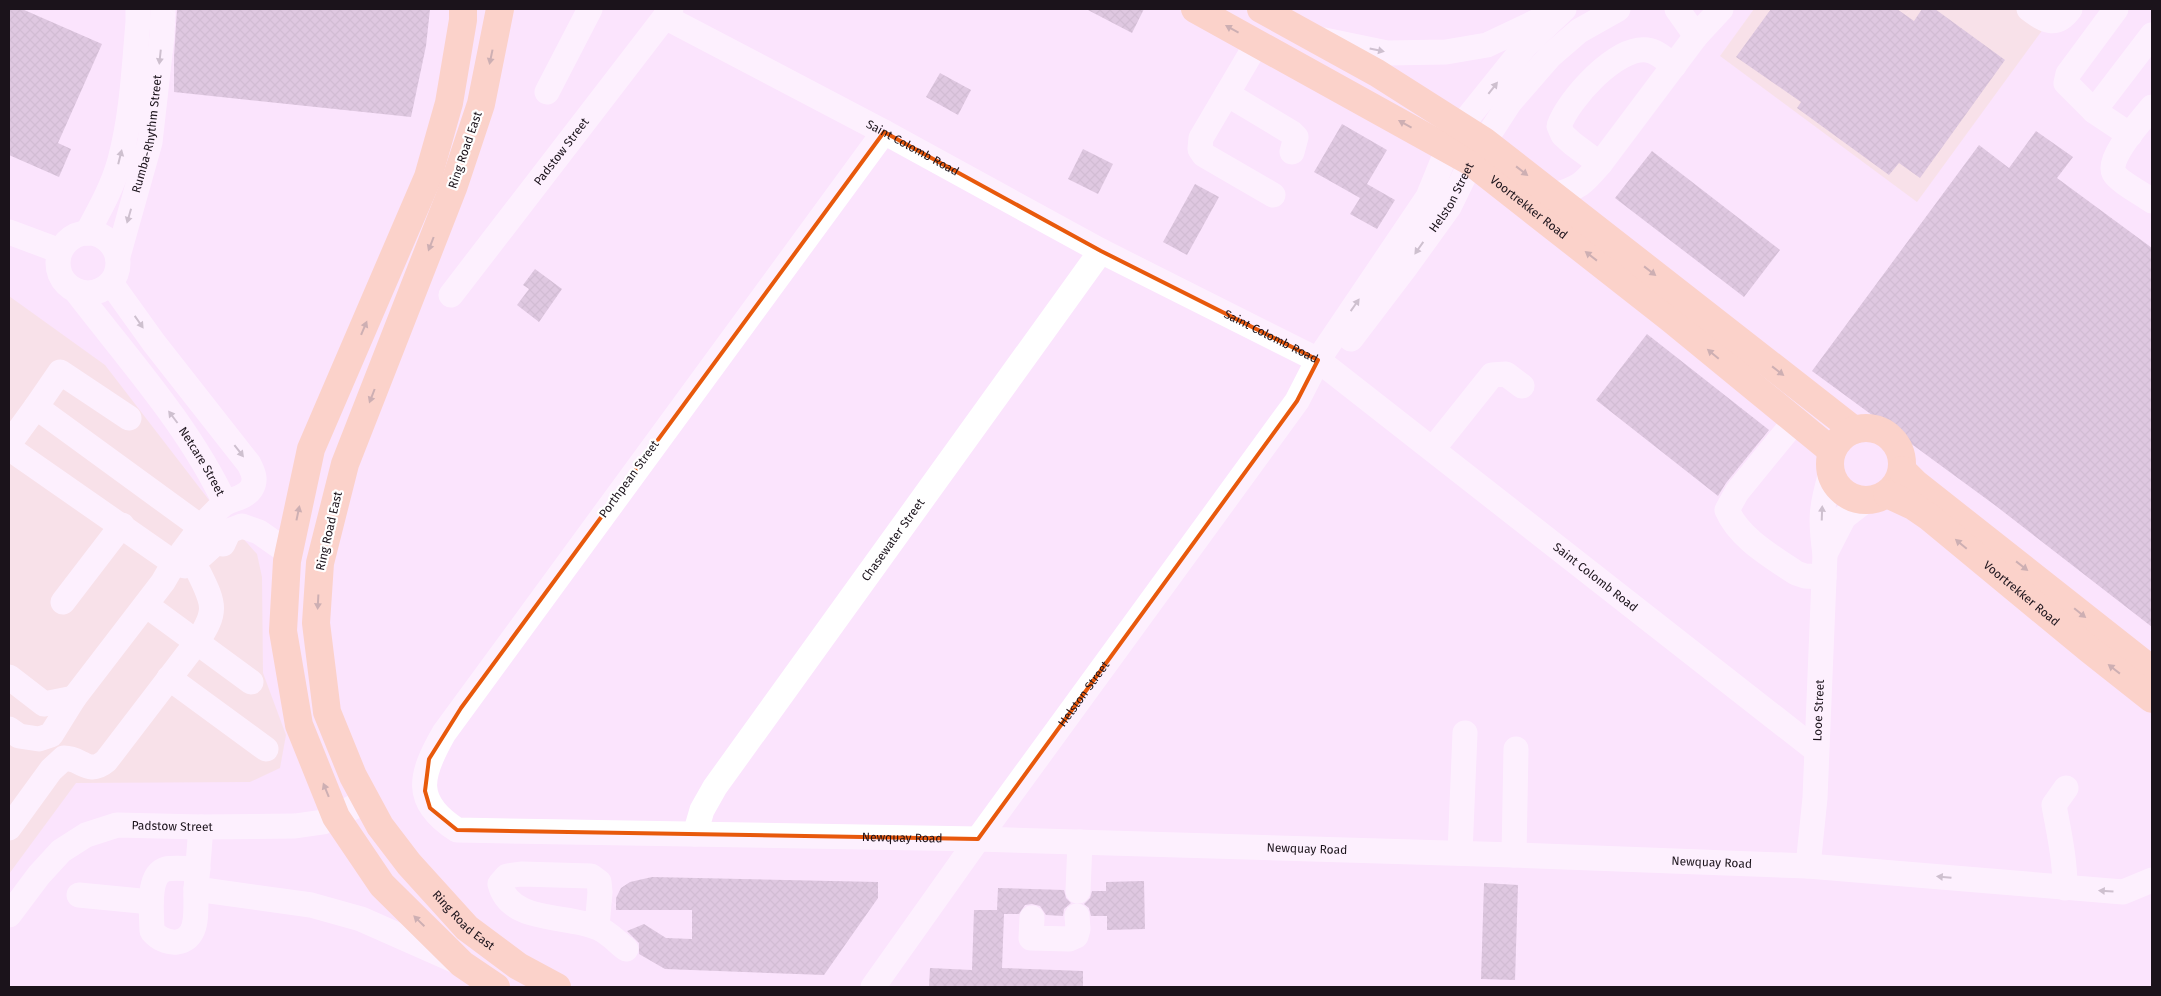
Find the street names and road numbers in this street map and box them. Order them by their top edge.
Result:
street label: Rumba-Rhythm Street [129,73,165,195]
street label: Ring Road East [445,109,485,190]
street label: Padstow Street [531,115,592,188]
street label: Saint Colomb Road [864,117,961,179]
street label: Helston Street [1426,160,1477,235]
street label: Voortrekker Road [1487,173,1570,242]
street label: Saint Colomb Road [1222,307,1320,366]
street label: Netcare Street [176,424,228,499]
street label: Porthpean Street [596,437,662,521]
street label: Ring Road East [313,490,345,572]
street label: Chasewater Street [859,495,928,584]
street label: Saint Colomb Road [1550,540,1640,615]
street label: Voortrekker Road [1981,558,2062,629]
street label: Helston Street [1055,658,1113,729]
street label: Looe Street [1810,678,1827,742]
street label: Padstow Street [131,818,214,834]
street label: Newquay Road [862,830,943,845]
street label: Newquay Road [1266,841,1347,857]
street label: Newquay Road [1671,854,1752,871]
street label: Ring Road East [429,888,498,953]

